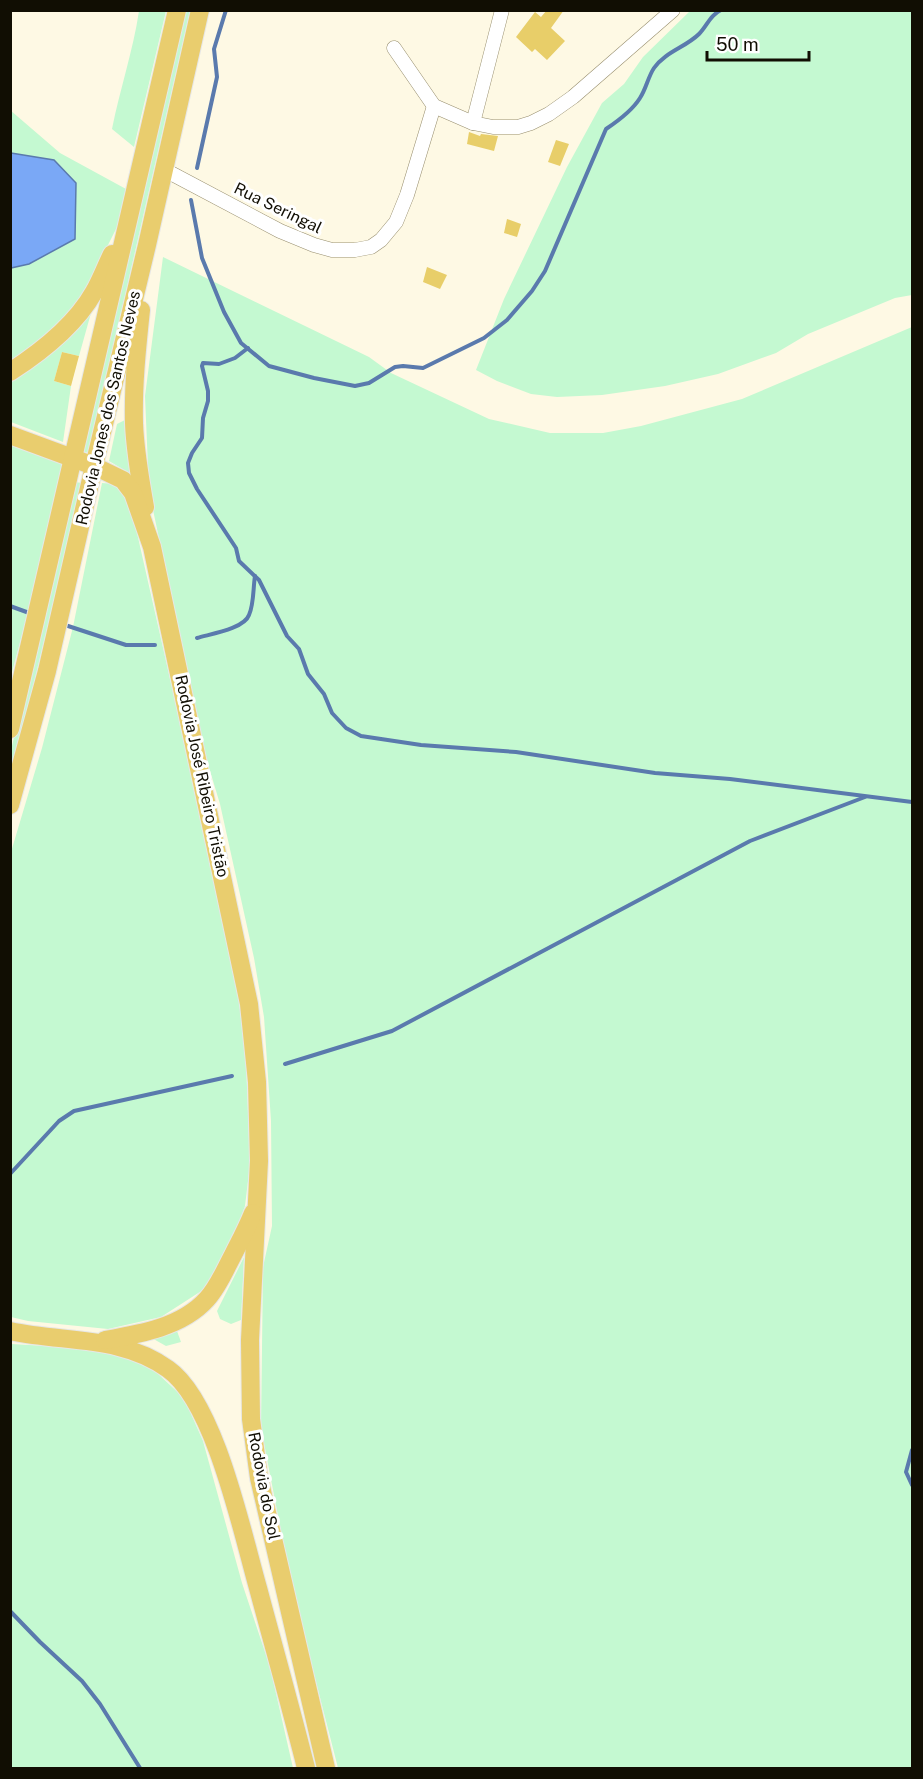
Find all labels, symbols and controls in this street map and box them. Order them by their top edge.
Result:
scale bar [707,24,809,62]
text: 50 m [716,34,759,55]
street label: Rua Seringal [231,179,325,238]
street label: Rodovia Jones dos Santos Neves [72,289,144,527]
street label: Rodovia José Ribeiro Tristão [171,673,233,879]
street label: Rodovia do Sol [244,1430,284,1542]

